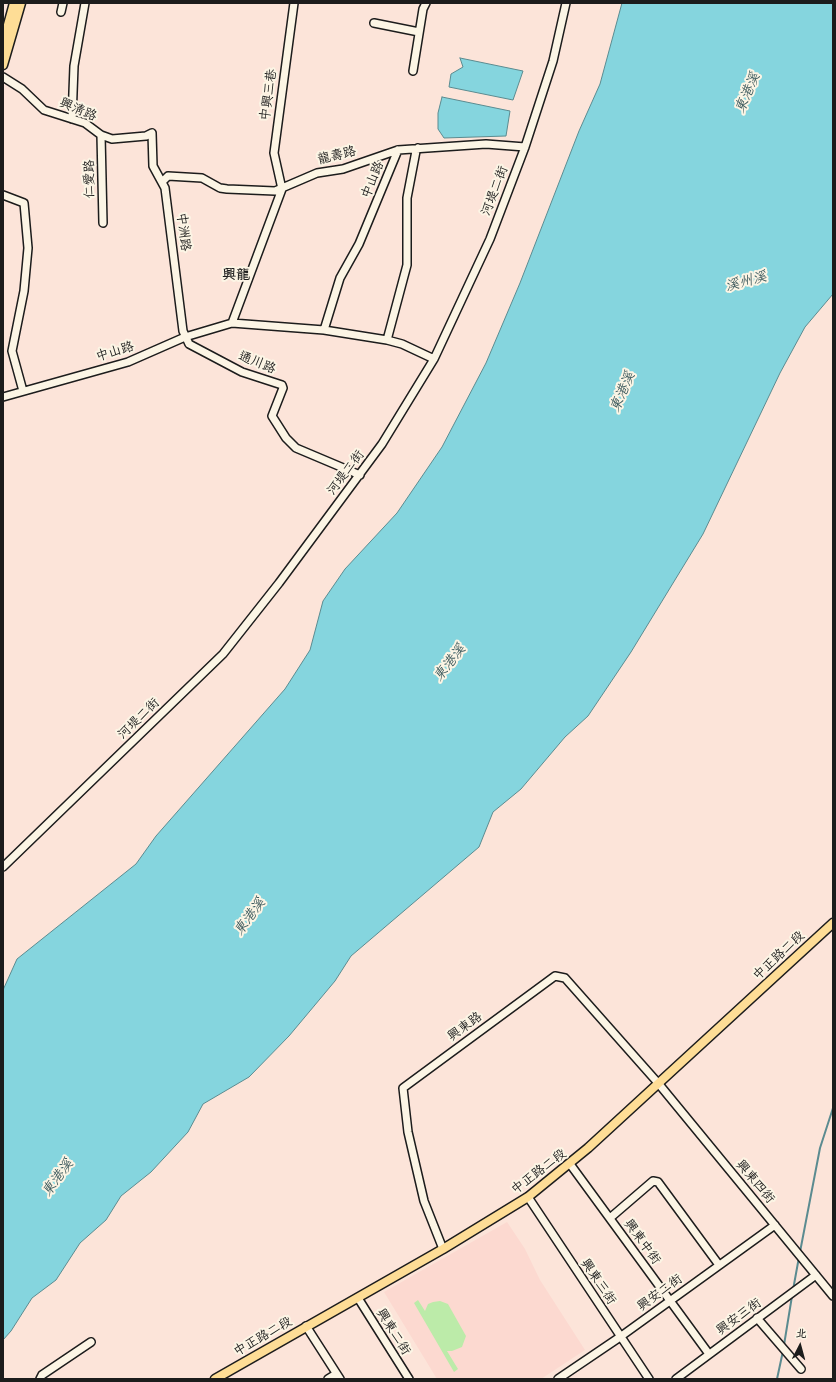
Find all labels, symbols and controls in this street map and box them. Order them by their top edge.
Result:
street label: 中興三巷 [258,68,280,122]
water label: 東港溪 [732,70,764,116]
street label: 興清路 [57,95,99,125]
street label: 龍壽路 [316,144,358,168]
street label: 仁愛路 [82,159,98,199]
street label: 中山路 [358,159,388,201]
street label: 河堤二街 [478,164,512,218]
street label: 中洲路 [173,212,193,252]
district label: 興龍 [222,267,250,283]
water label: 溪州溪 [724,268,768,296]
street label: 中山路 [94,339,136,365]
street label: 通川路 [236,348,278,378]
water label: 東港溪 [607,369,639,415]
street label: 河堤二街 [324,448,368,498]
water label: 東港溪 [430,641,470,685]
street label: 河堤二街 [115,695,163,743]
water label: 東港溪 [231,895,269,939]
street label: 中正路二段 [750,928,808,984]
street label: 興東路 [445,1009,485,1045]
street label: 中正路二段 [508,1146,570,1198]
water label: 東港溪 [39,1156,77,1200]
street label: 興東四街 [732,1157,778,1207]
street label: 興東中街 [620,1216,664,1268]
street label: 興東三街 [577,1256,619,1308]
street label: 興安二街 [634,1271,686,1315]
street label: 興安三街 [713,1295,765,1339]
street label: 興東二街 [373,1306,413,1358]
street label: 中正路二段 [231,1314,295,1360]
north arrow [780,1326,820,1366]
text: 北 [795,1327,807,1341]

